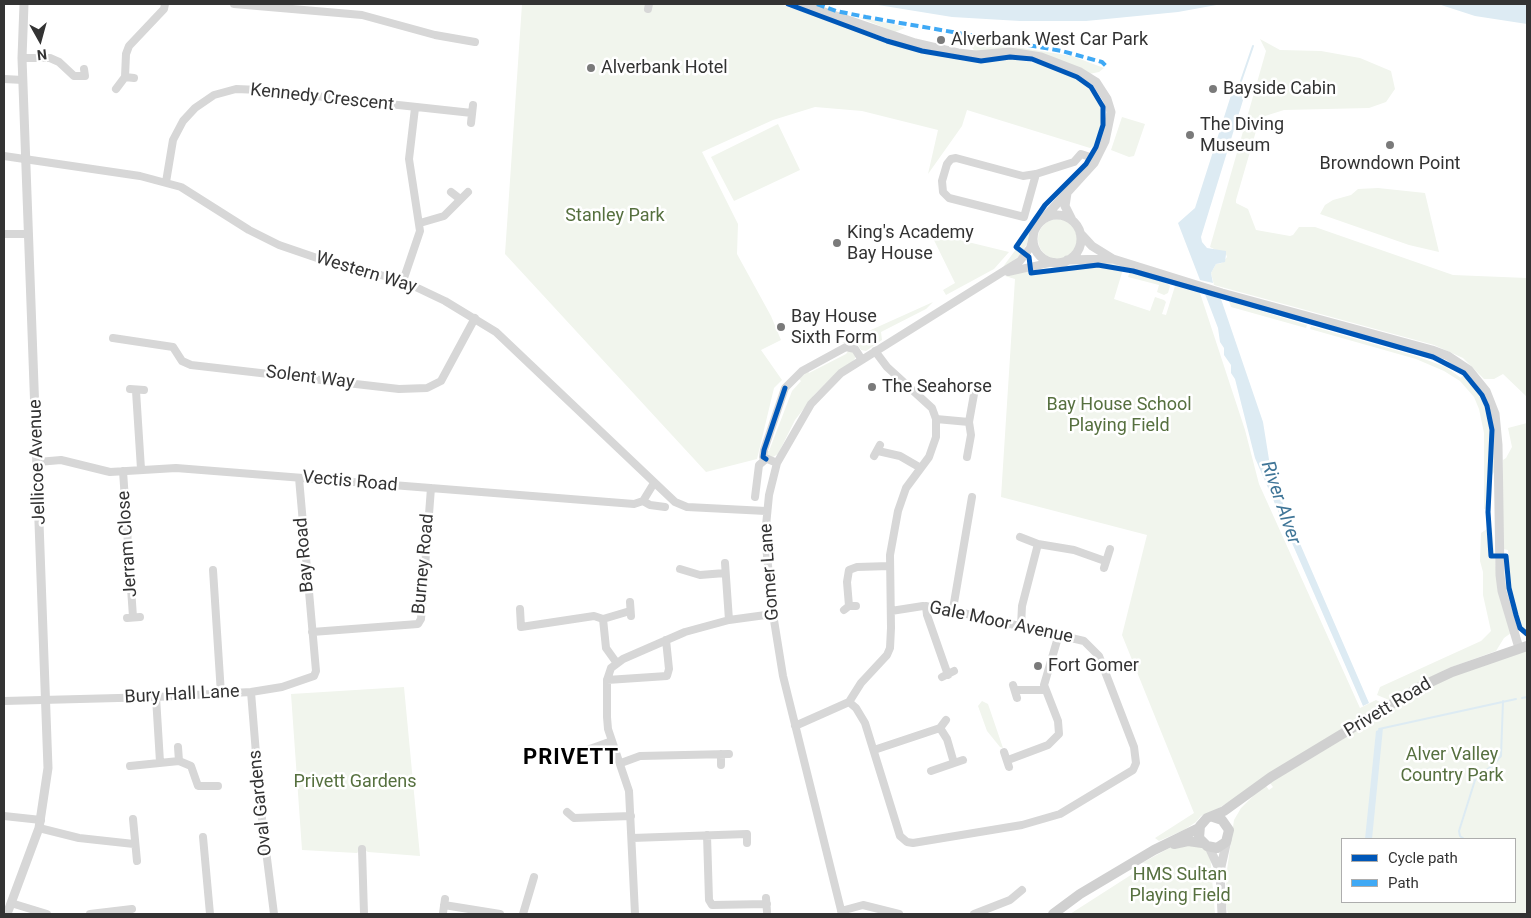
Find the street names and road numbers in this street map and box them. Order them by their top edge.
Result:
street label: Kennedy Crescent [249,80,395,116]
street label: Western Way [313,247,419,299]
street label: Solent Way [265,362,355,394]
street label: Jellicoe Avenue [25,399,51,525]
street label: Vectis Road [302,467,398,497]
street label: Jerram Close [114,490,142,598]
street label: Burney Road [409,513,439,615]
street label: Bay Road [291,517,319,593]
street label: Gomer Lane [756,523,784,621]
street label: Gale Moor Avenue [927,597,1075,649]
street label: Privett Road [1341,674,1435,742]
street label: Bury Hall Lane [124,681,240,709]
street label: Oval Gardens [245,749,277,857]

